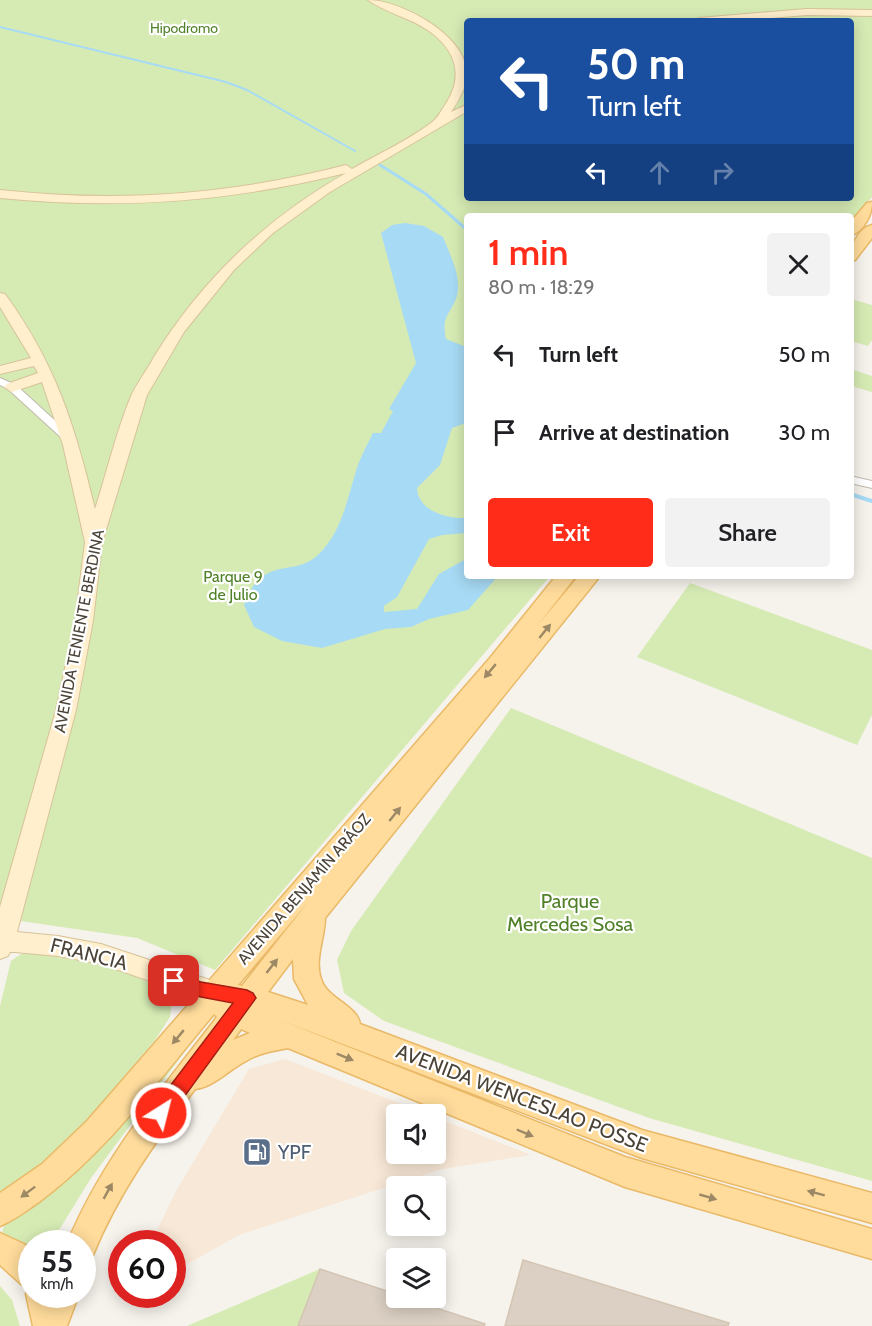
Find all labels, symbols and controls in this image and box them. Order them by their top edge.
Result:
park label: Hipodromo [150,19,218,37]
text: 50 m [587,38,685,90]
icon: left [488,42,566,120]
text: Turn left [587,90,681,123]
icon: left [580,156,613,189]
icon: ahead [643,156,676,189]
icon: right [706,156,739,189]
text: 1 min [488,230,568,274]
button: close [767,233,830,296]
text: 80 m · 18:29 [488,275,595,299]
icon: left [488,338,521,371]
text: Turn left [539,341,618,368]
text: 50 m [778,341,830,368]
icon: arrive [488,416,521,449]
text: Arrive at destination [539,419,729,446]
text: 30 m [778,419,830,446]
button: Exit [488,498,653,567]
button: Share [665,498,830,567]
street label: AVENIDA TENIENTE BERDINA [50,528,108,734]
park label: Parque 9 de Julio [203,567,263,604]
one-way arrow [538,624,551,639]
one-way arrow [484,663,497,679]
one-way arrow [388,806,401,822]
street label: AVENIDA BENJAMÍN ARÁOZ [233,810,375,968]
park label: Parque Mercedes Sosa [507,889,633,936]
street label: FRANCIA [48,933,131,975]
pin [148,955,199,1006]
one-way arrow [266,958,279,974]
icon: arrive [157,964,190,997]
one-way arrow [172,1029,185,1044]
street label: AVENIDA WENCESLAO POSSE [393,1039,651,1157]
one-way arrow [336,1053,354,1063]
position arrow [129,1081,193,1145]
map controls [386,1104,446,1308]
button: sound [386,1104,446,1164]
one-way arrow [516,1128,534,1138]
fuel station icon: YPF [241,1136,273,1168]
place label: YPF [277,1140,312,1164]
button: search [386,1176,446,1236]
one-way arrow [103,1182,113,1199]
one-way arrow [20,1185,35,1197]
one-way arrow [806,1188,824,1197]
one-way arrow [700,1193,718,1202]
speed limit sign: 60 [108,1230,186,1308]
text: 55 [41,1243,73,1280]
button: layers [386,1248,446,1308]
text: km/h [41,1275,73,1293]

